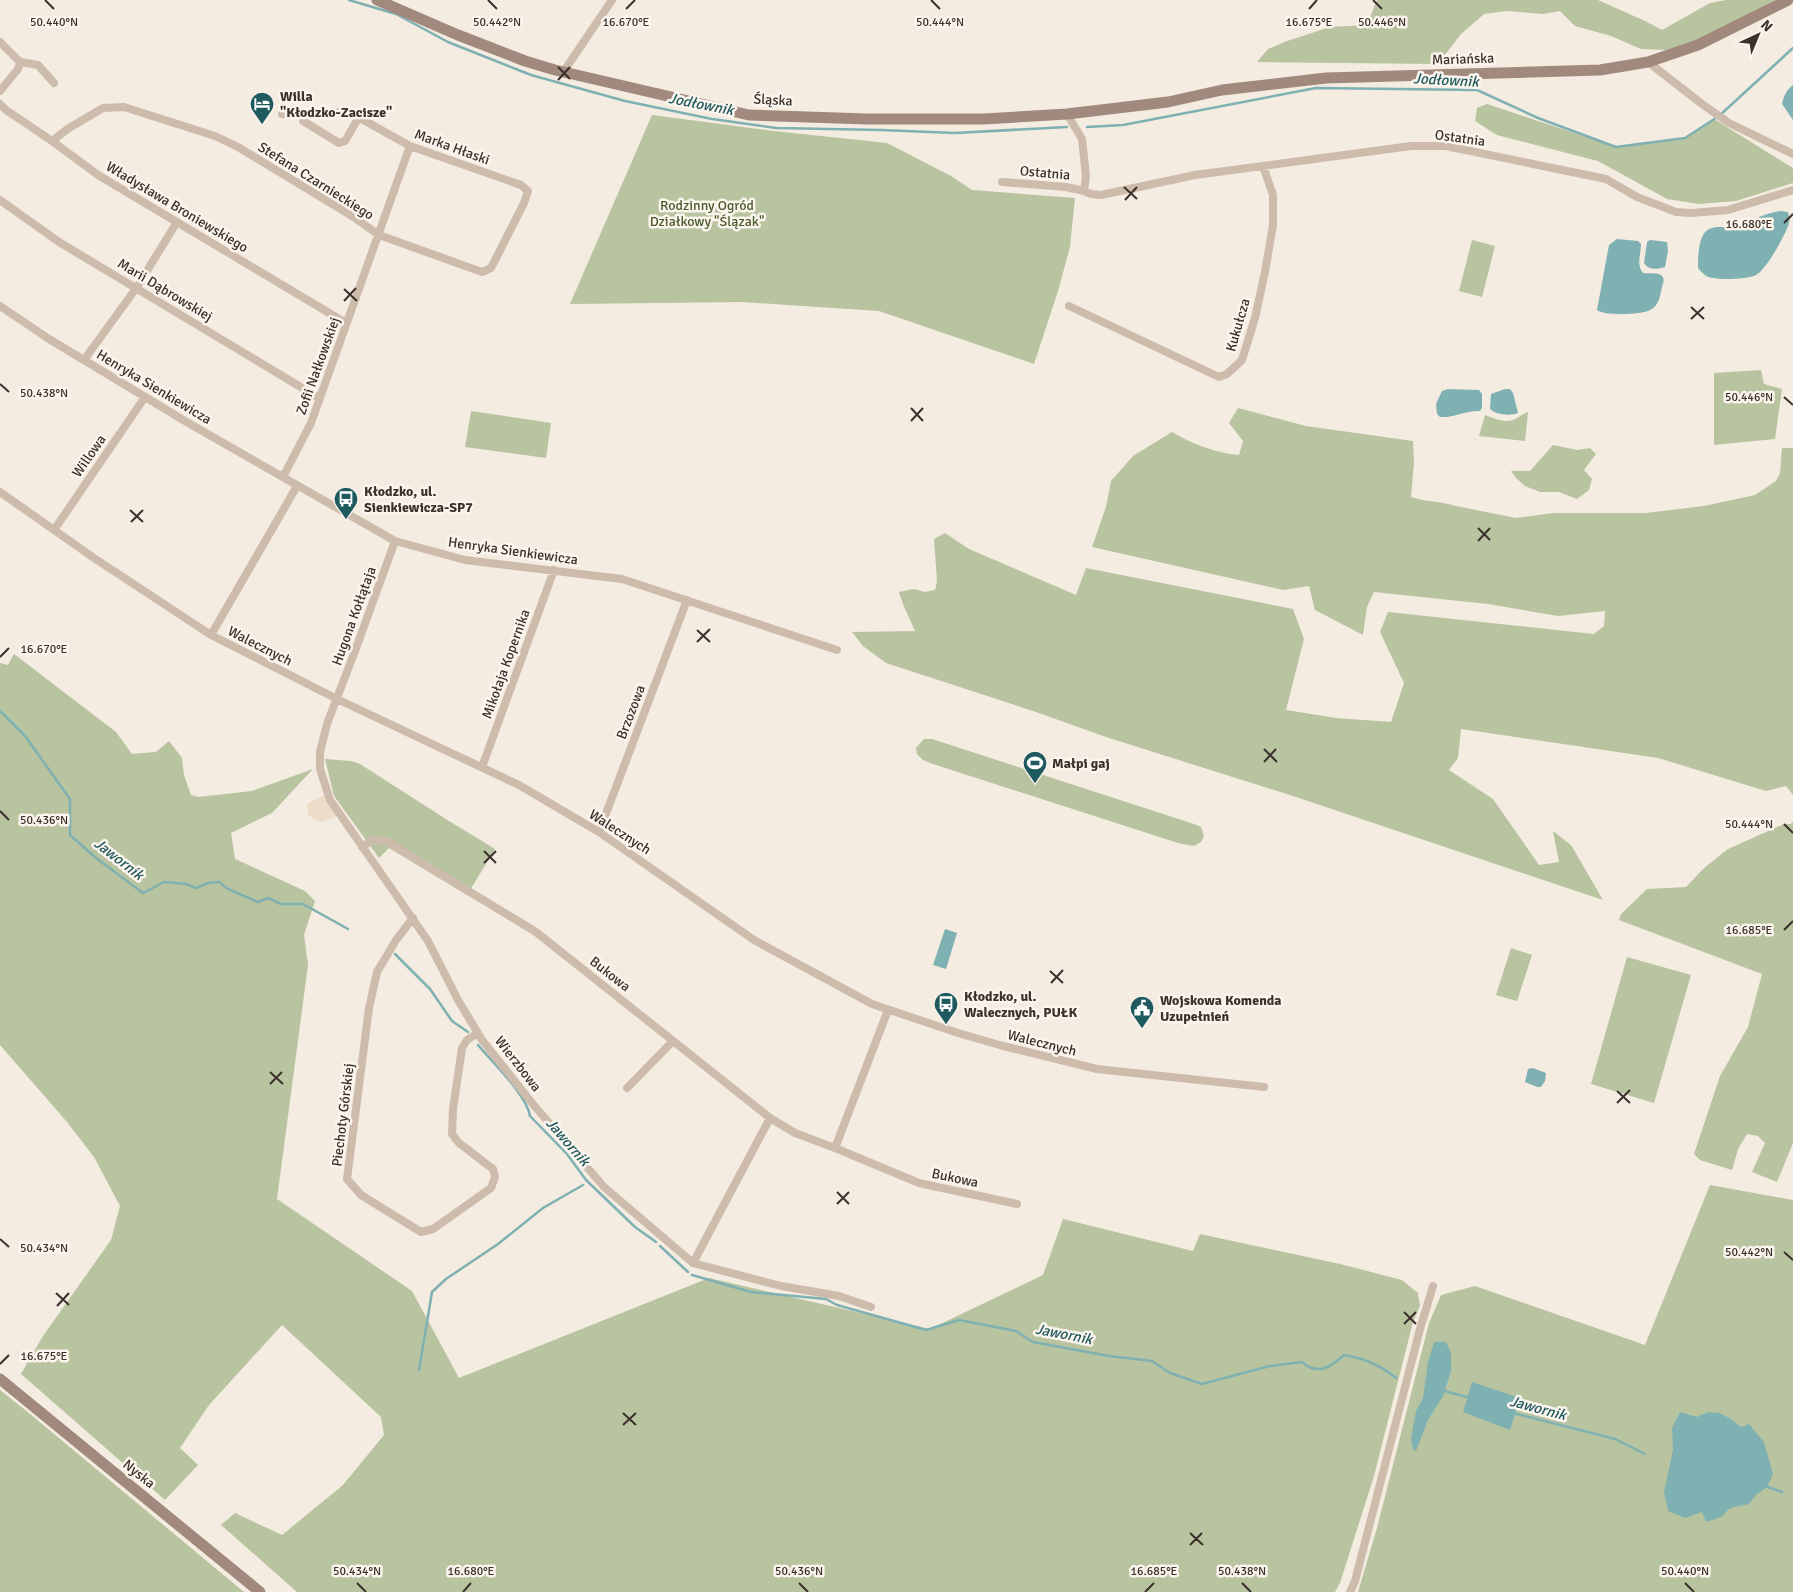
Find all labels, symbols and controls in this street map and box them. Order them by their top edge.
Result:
north arrow [1733,10,1783,60]
text: 50.440°N [30,15,78,30]
text: 50.442°N [473,15,521,30]
text: 16.670°E [603,15,650,30]
text: 50.444°N [916,15,964,30]
text: 16.675°E [1286,15,1333,30]
text: 50.446°N [1358,15,1406,30]
text: N [1757,17,1776,36]
street label: Mariańska [1431,49,1495,69]
water label: Jodłownik [1413,69,1481,91]
place label: Willa "Kłodzko-Zacisze" [280,88,392,121]
water label: Jodłownik [667,89,736,119]
street label: Śląska [753,90,793,110]
hotel icon: Willa "Kłodzko-Zacisze" [249,91,275,125]
street label: Marka Hłaski [412,126,492,168]
street label: Ostatnia [1434,126,1486,150]
street label: Stefana Czarnieckiego [255,138,377,224]
street label: Władysława Broniewskiego [103,158,251,256]
street label: Ostatnia [1019,162,1071,184]
park label: Rodzinny Ogród Działkowy "Ślązak" [650,197,764,230]
text: 16.680°E [1726,217,1773,232]
street label: Marii Dąbrowskiej [114,255,216,325]
street label: Kukułcza [1222,296,1254,354]
street label: Zofii Nałkowskiej [292,315,344,417]
street label: Henryka Sienkiewicza [93,346,215,428]
text: 50.438°N [20,386,68,401]
text: 50.446°N [1725,390,1773,405]
street label: Willowa [68,432,110,480]
place label: Kłodzko, ul. Sienkiewicza-SP7 [364,483,473,516]
bus stop icon: Kłodzko, ul. Sienkiewicza-SP7 [333,486,359,520]
street label: Henryka Sienkiewicza [447,533,579,569]
street label: Hugona Kołłątaja [328,564,380,668]
street label: Mikołaja Kopernika [478,607,534,721]
street label: Walecznych [225,622,295,670]
text: 16.670°E [21,642,68,657]
street label: Brzozowa [613,682,649,742]
sports icon: Małpi gaj [1022,750,1048,784]
place label: Małpi gaj [1052,755,1110,772]
street label: Walecznych [586,806,654,858]
text: 50.436°N [20,813,68,828]
text: 50.444°N [1725,817,1773,832]
water label: Jawornik [91,834,148,885]
text: 16.685°E [1726,923,1773,938]
street label: Bukowa [586,953,634,995]
place label: Kłodzko, ul. Walecznych, PUŁK [964,988,1077,1021]
bus stop icon: Kłodzko, ul. Walecznych, PUŁK [933,991,959,1025]
place label: Wojskowa Komenda Uzupełnień [1160,992,1282,1025]
public building icon: Wojskowa Komenda Uzupełnień [1129,995,1155,1029]
street label: Walecznych [1006,1026,1078,1060]
street label: Wierzbowa [491,1033,545,1095]
street label: Piechoty Górskiej [328,1062,358,1168]
water label: Jawornik [542,1114,595,1171]
street label: Bukowa [930,1165,980,1191]
text: 50.434°N [20,1241,68,1256]
text: 50.442°N [1725,1245,1773,1260]
water label: Jawornik [1034,1320,1095,1349]
text: 16.675°E [21,1349,68,1364]
water label: Jawornik [1508,1392,1570,1425]
street label: Nyska [120,1456,158,1492]
text: 50.434°N [333,1564,381,1579]
text: 16.680°E [448,1564,495,1579]
text: 50.436°N [775,1564,823,1579]
text: 16.685°E [1131,1564,1178,1579]
text: 50.438°N [1218,1564,1266,1579]
text: 50.440°N [1661,1564,1709,1579]

